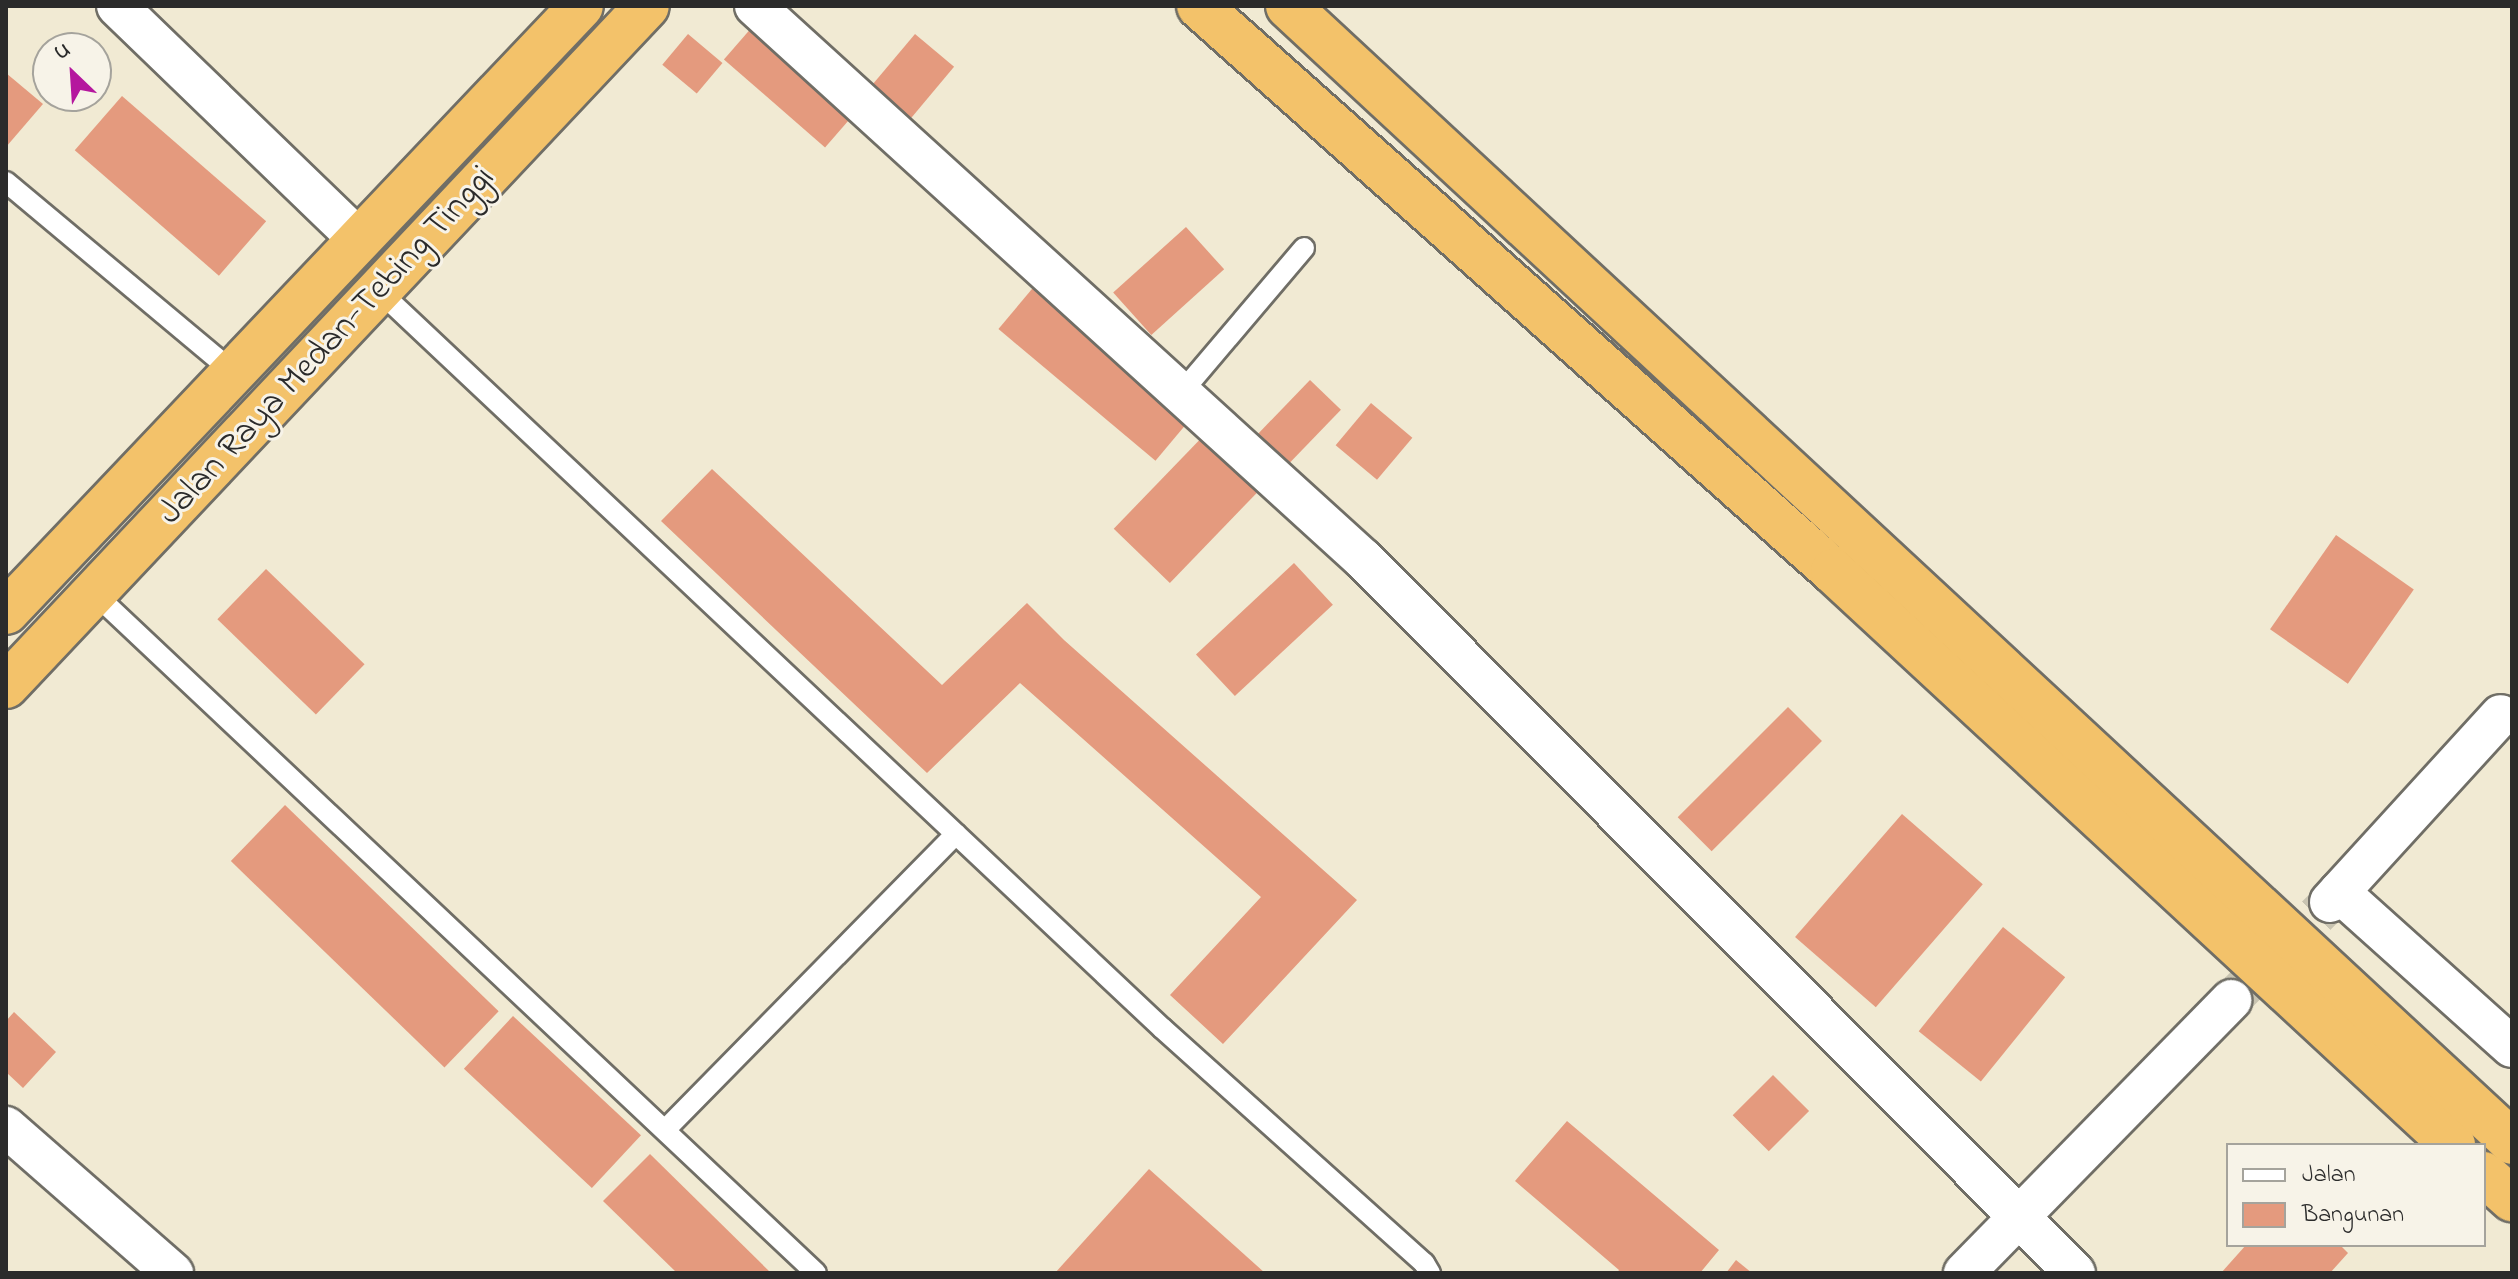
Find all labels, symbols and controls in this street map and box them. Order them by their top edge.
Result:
north arrow [32,32,112,112]
text: U [50,35,76,70]
street label: Jalan Raya Medan-Tebing Tinggi [149,158,505,534]
legend [2226,1143,2486,1247]
text: Jalan [2302,1158,2356,1193]
text: Bangunan [2302,1198,2404,1233]

